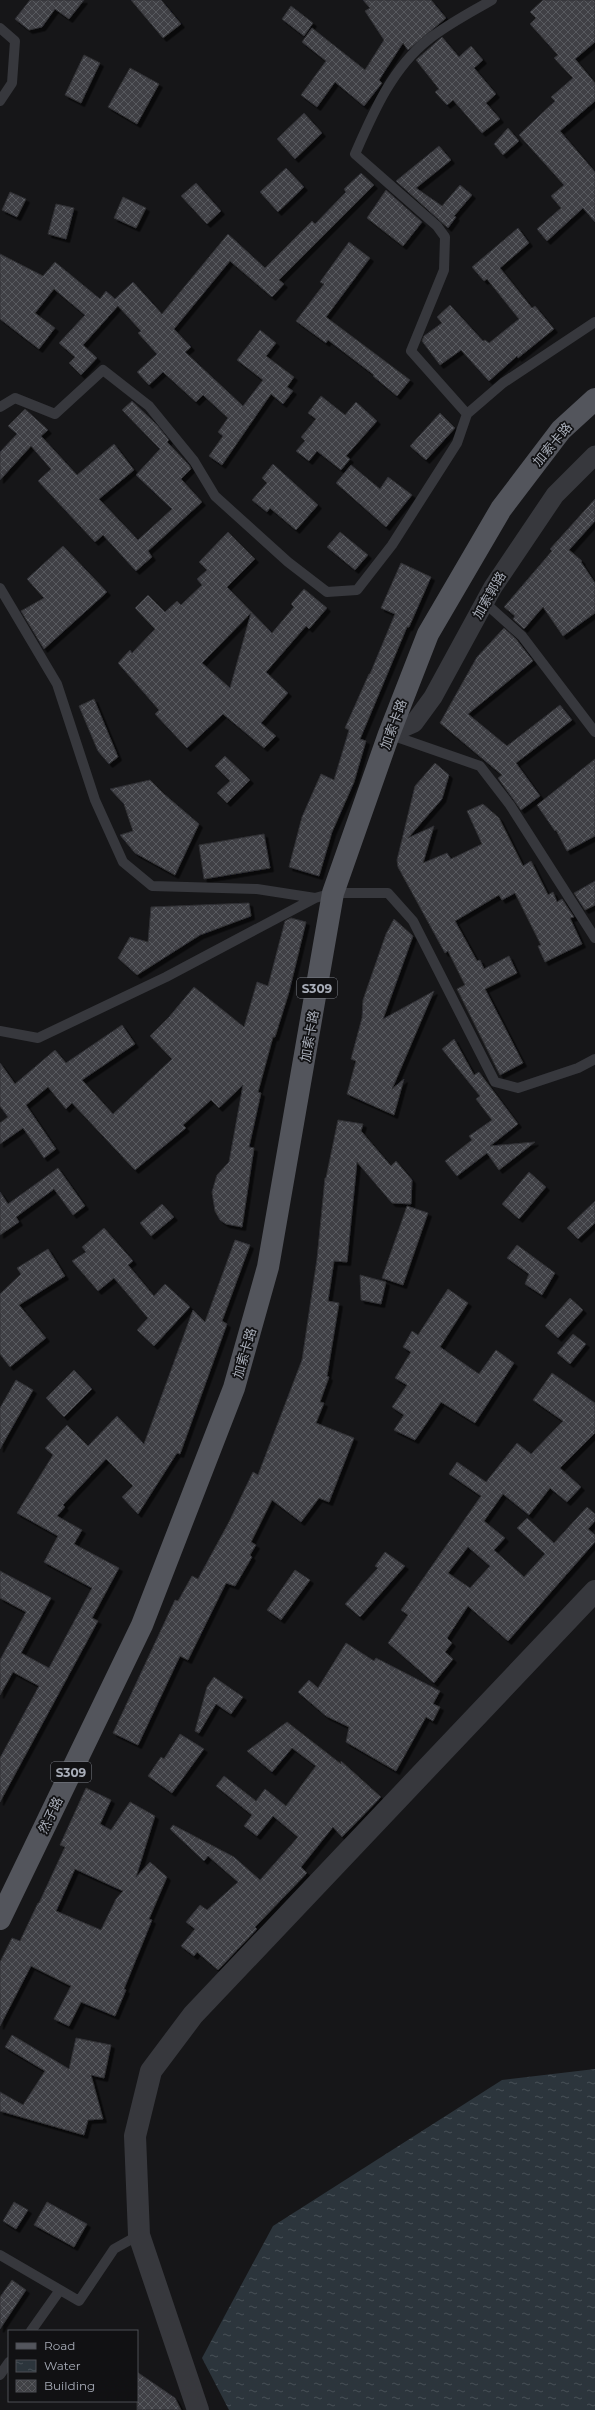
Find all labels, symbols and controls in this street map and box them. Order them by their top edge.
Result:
street label: 加索卡路 [529,419,575,469]
street label: 加索郭路 [469,568,509,622]
street label: 加索卡路 [377,697,409,751]
road number: S309 [297,978,337,998]
street label: 加索卡路 [297,1009,321,1063]
street label: 加索卡路 [229,1326,259,1380]
road number: S309 [51,1762,91,1782]
street label: 然子路 [34,1794,66,1836]
legend [8,2330,138,2402]
text: Road [44,2338,75,2353]
text: Water [44,2358,81,2373]
text: Building [44,2378,95,2393]

